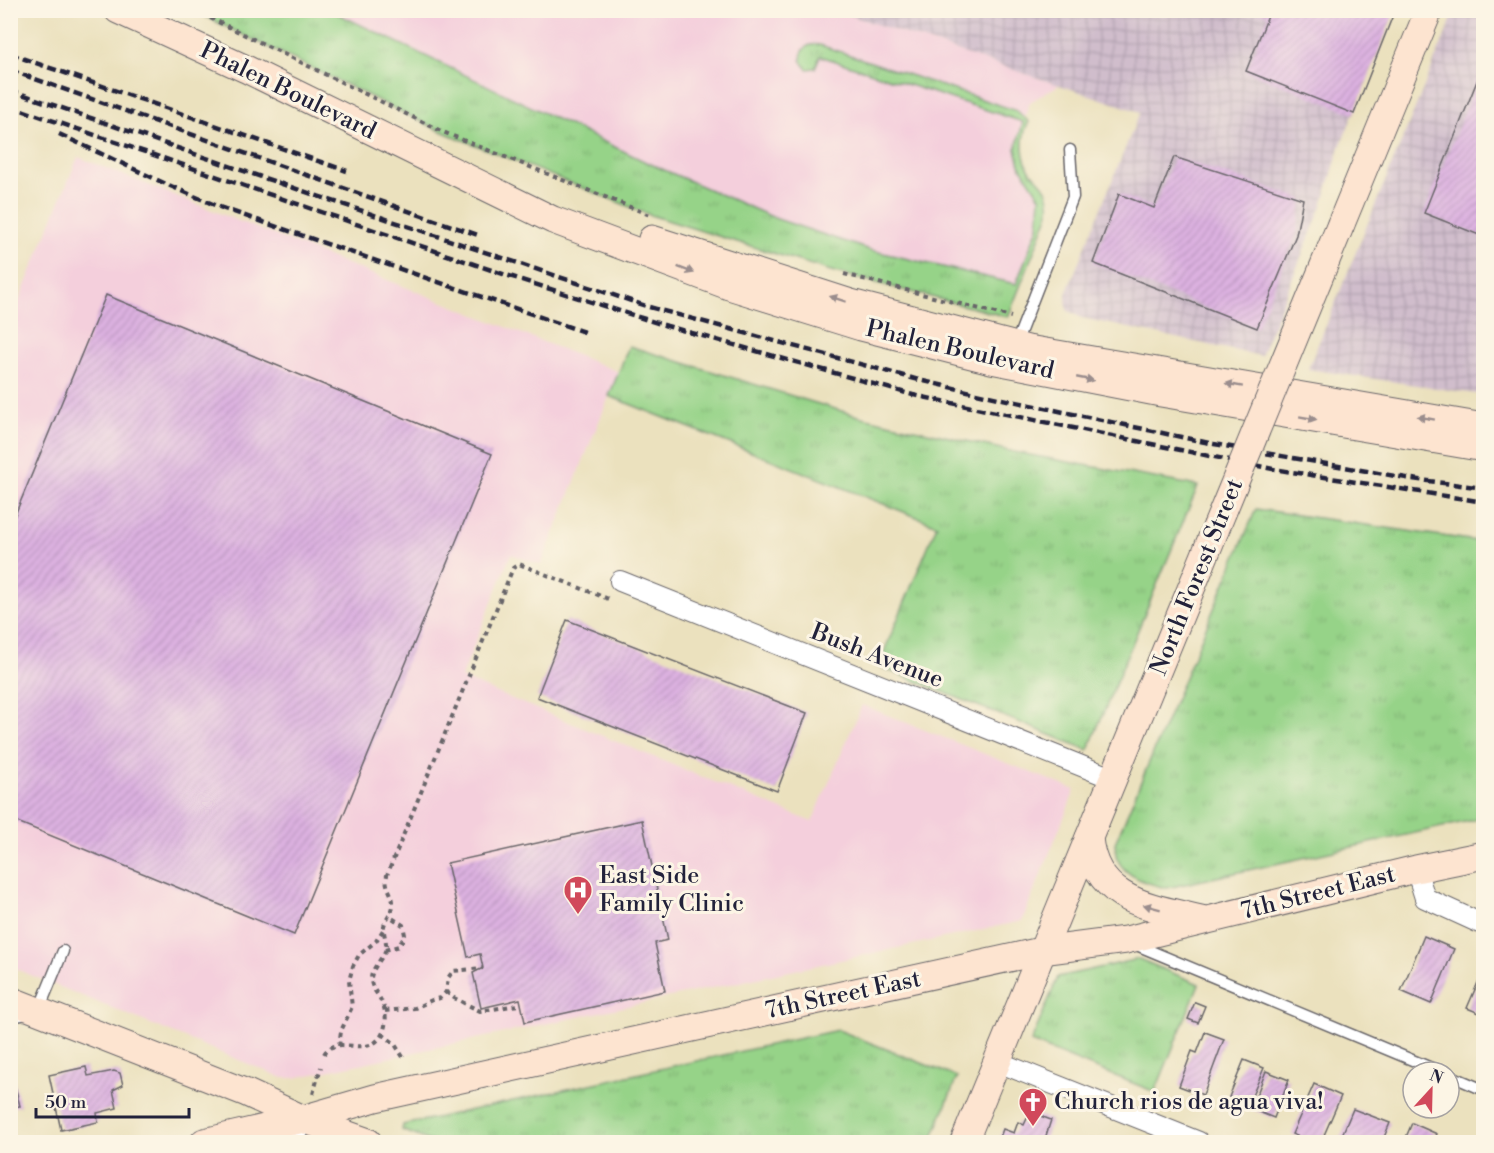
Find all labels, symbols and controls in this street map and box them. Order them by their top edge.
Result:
street label: Phalen Boulevard [195,35,381,147]
one-way arrow [677,266,695,275]
one-way arrow [829,294,847,304]
street label: Phalen Boulevard [863,314,1057,386]
one-way arrow [1076,375,1095,384]
one-way arrow [1224,380,1243,389]
one-way arrow [1416,413,1435,422]
one-way arrow [1299,414,1318,423]
street label: North Forest Street [1144,474,1250,680]
street label: Bush Avenue [806,617,947,695]
street label: 7th Street East [1238,859,1399,927]
place label: East Side Family Clinic [599,861,744,919]
hospital icon: East Side Family Clinic [562,874,594,916]
one-way arrow [1143,901,1162,911]
street label: 7th Street East [763,964,924,1026]
north arrow [1401,1060,1461,1120]
text: N [1427,1065,1446,1089]
scale bar [36,1081,189,1119]
church icon: Church rios de agua viva! [1017,1086,1049,1128]
place label: Church rios de agua viva! [1054,1087,1323,1117]
text: 50 m [45,1091,87,1114]

